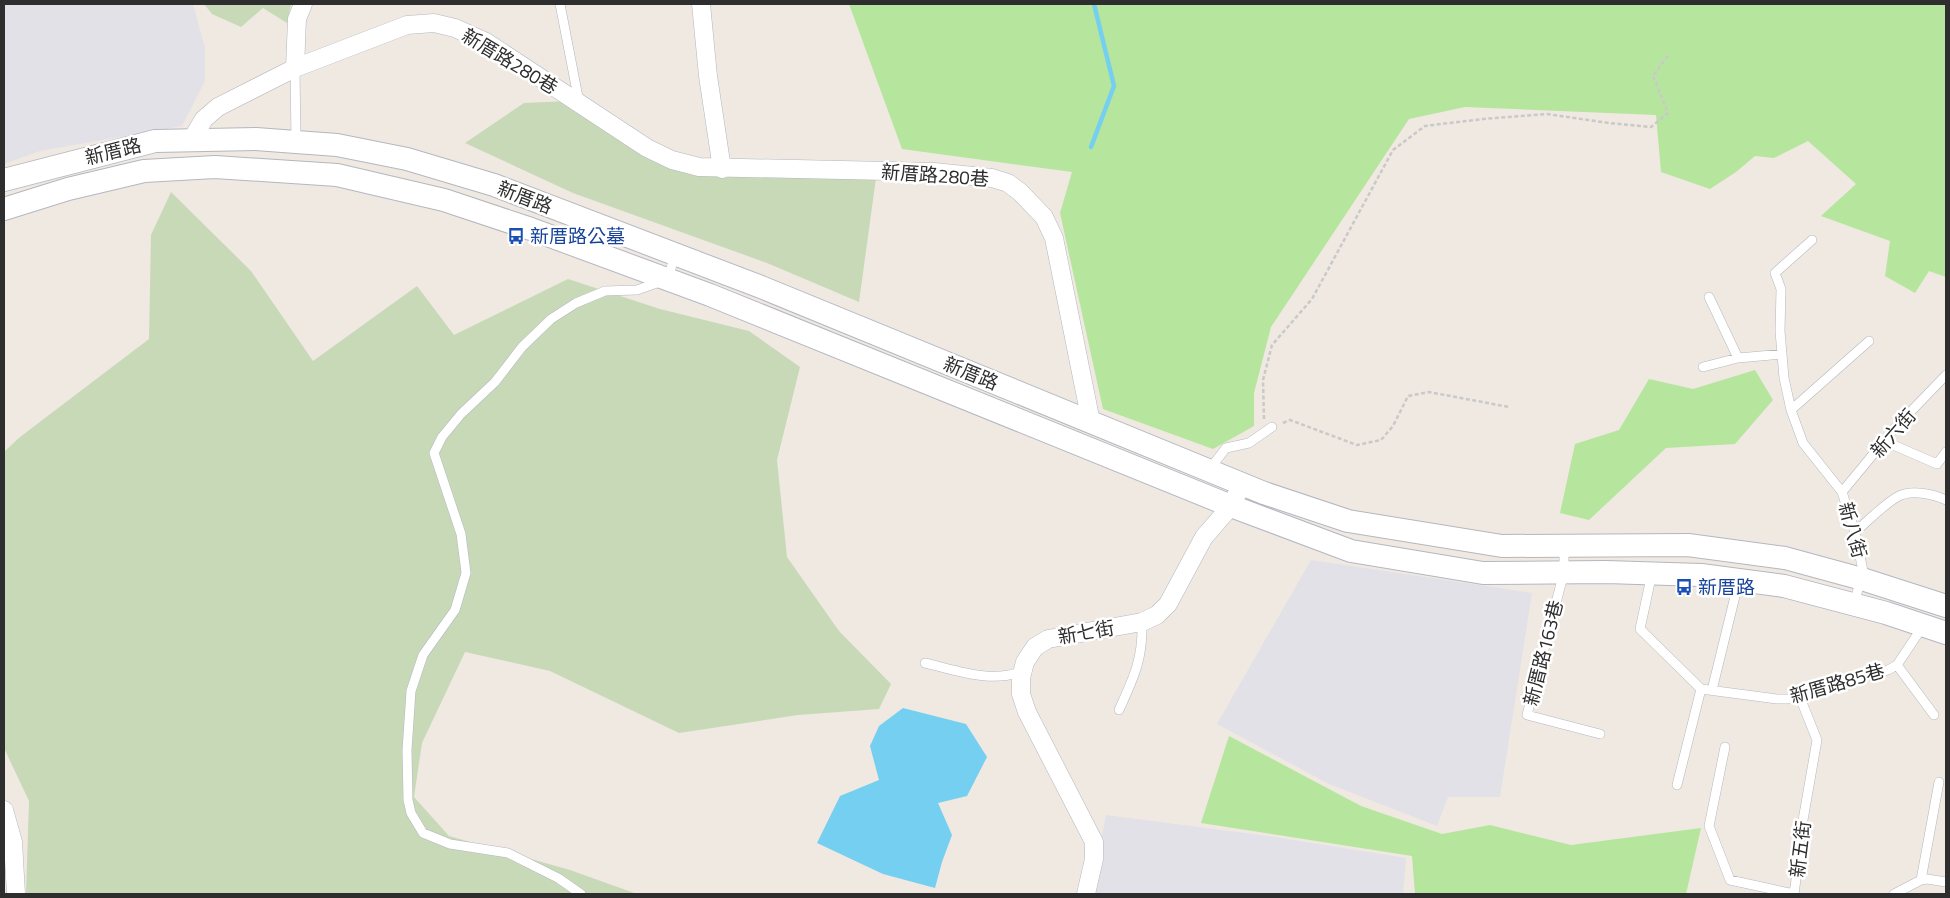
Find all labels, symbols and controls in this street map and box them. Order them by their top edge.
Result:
street label: 新厝路280巷 [457,20,564,101]
street label: 新厝路 [82,130,144,171]
street label: 新厝路280巷 [880,156,990,193]
street label: 新厝路 [493,173,557,220]
place label: 新厝路公墓 [530,221,625,250]
bus stop icon: 新厝路公墓 [506,226,526,246]
street label: 新厝路 [939,348,1003,397]
street label: 新六街 [1863,402,1922,464]
street label: 新八街 [1832,499,1875,561]
place label: 新厝路 [1698,572,1755,601]
bus stop icon: 新厝路 [1674,577,1694,597]
street label: 新厝路163巷 [1515,597,1570,709]
street label: 新七街 [1055,612,1117,651]
street label: 新厝路85巷 [1786,655,1888,710]
street label: 新五街 [1782,819,1817,879]

